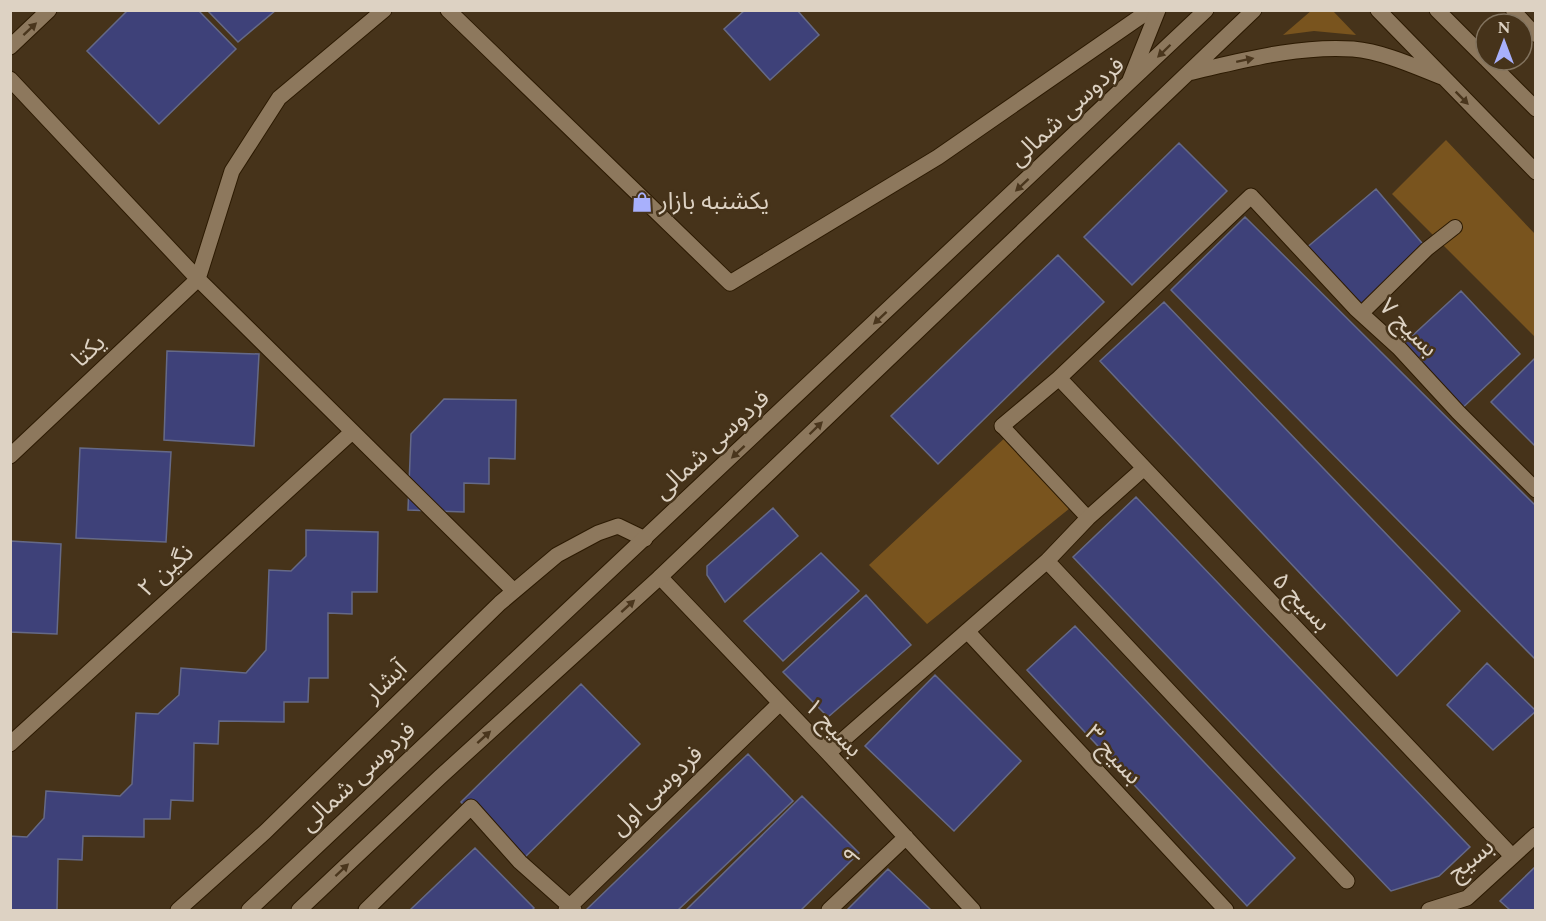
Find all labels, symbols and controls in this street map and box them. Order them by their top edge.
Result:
north arrow [1474,12,1534,72]
text: N [1497,16,1511,40]
one-way arrow [22,23,37,36]
one-way arrow [1156,44,1171,58]
street label: فردوسی شمالی [1001,48,1133,176]
one-way arrow [1236,55,1255,65]
one-way arrow [1455,90,1469,104]
one-way arrow [1015,178,1030,191]
place label: یکشنبه بازار [658,184,769,220]
shop icon: یکشنبه بازار [630,190,654,214]
street label: بسیج ۷ [1370,290,1446,366]
one-way arrow [873,311,887,325]
street label: یکتا [64,326,114,376]
street label: فردوسی شمالی [646,381,778,509]
one-way arrow [808,421,823,435]
one-way arrow [730,445,745,459]
street label: نگین ۲ [130,536,202,606]
street label: بسیج ۵ [1263,564,1339,640]
one-way arrow [621,599,636,613]
street label: آبشار [355,652,417,712]
street label: بسیج ۱ [795,690,871,766]
street label: فردوسی شمالی [292,713,424,841]
street label: بسیج ۳ [1076,717,1150,793]
one-way arrow [477,730,492,744]
street label: فردوسی اول [602,737,712,845]
street label: بسیج [1440,830,1502,890]
street label: ۹ [835,839,869,875]
one-way arrow [334,864,349,877]

